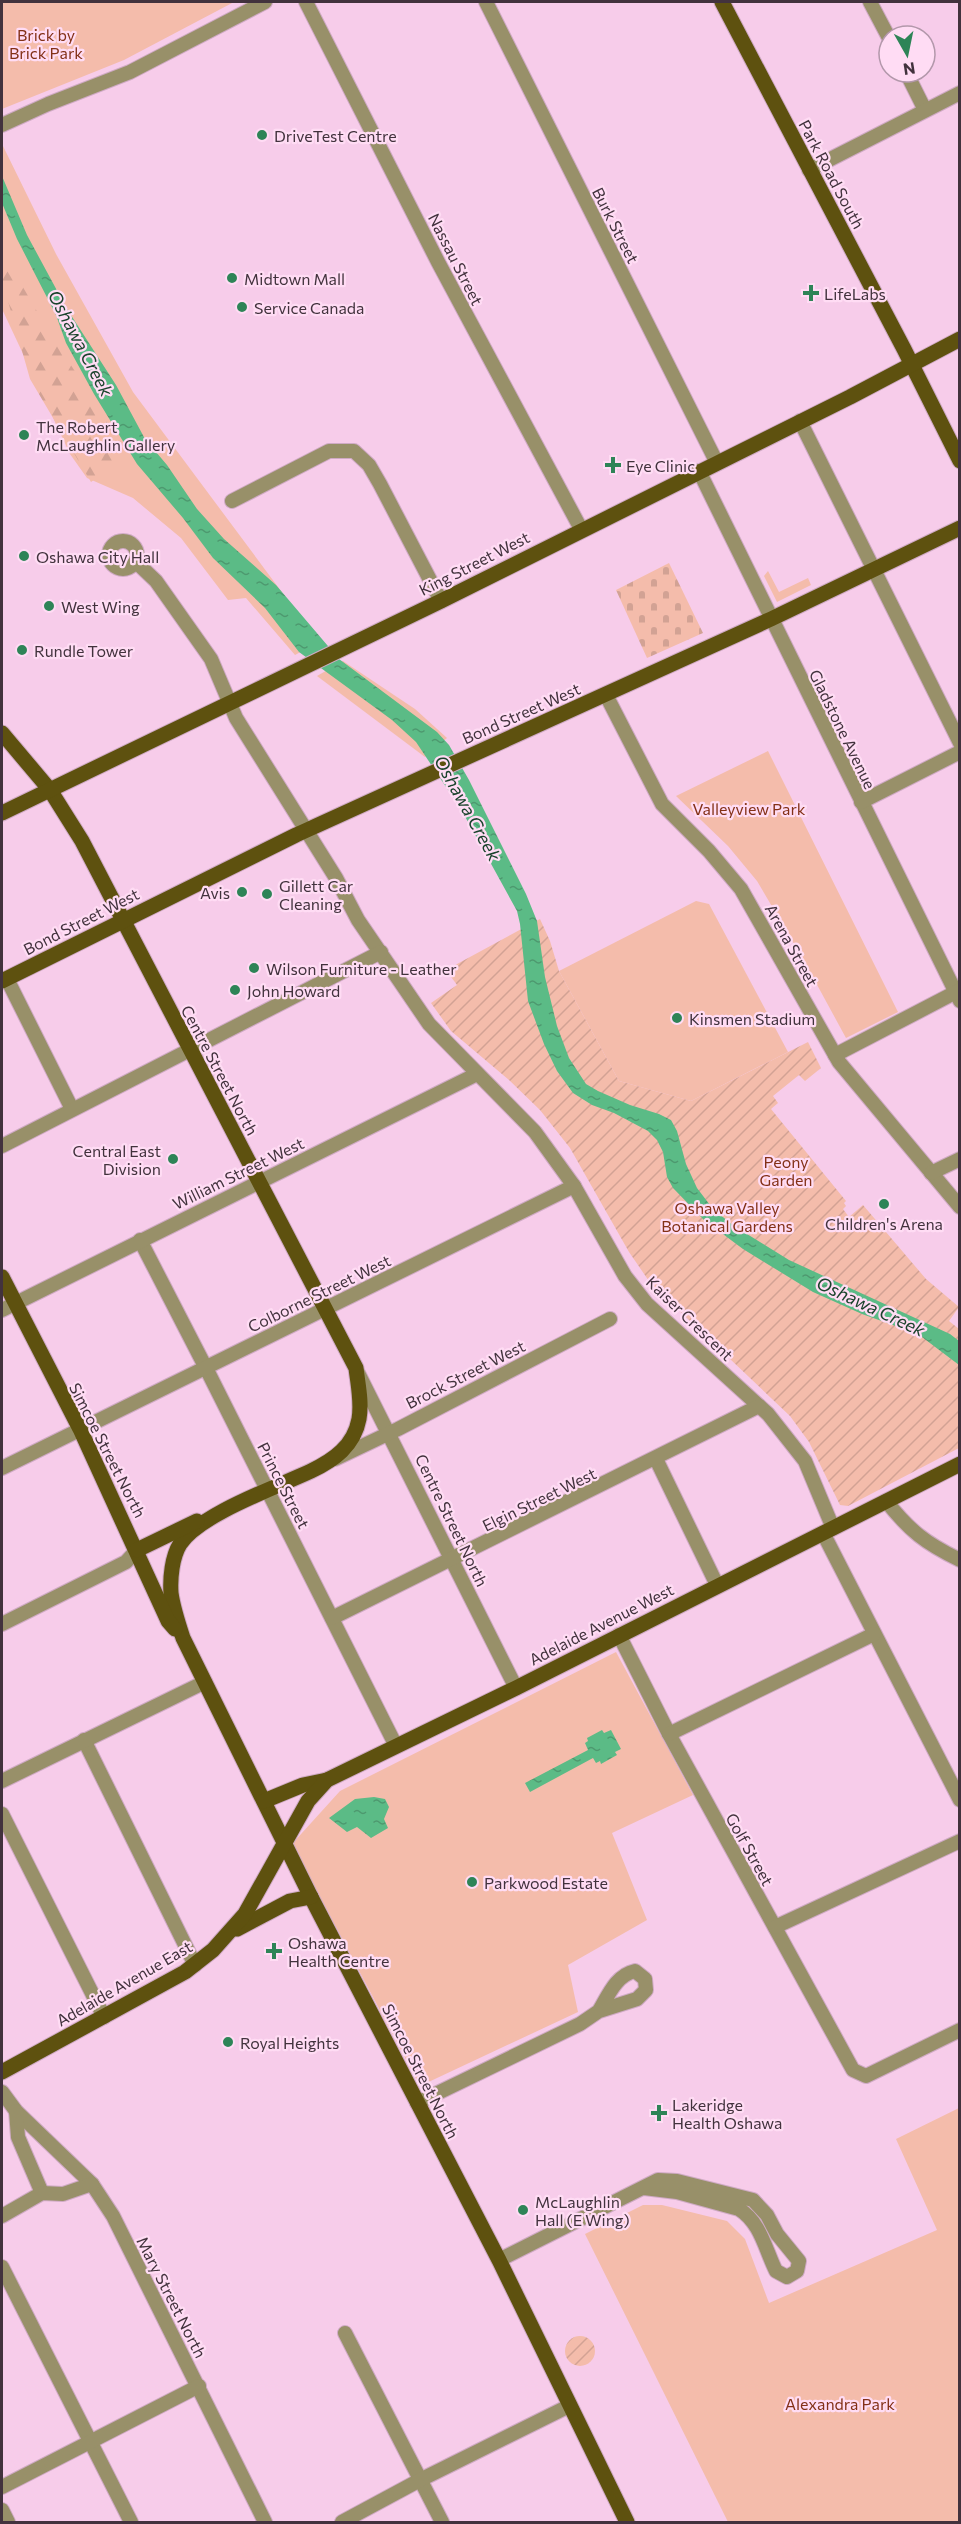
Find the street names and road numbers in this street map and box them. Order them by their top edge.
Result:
street label: Park Road South [795,116,869,232]
street label: Burk Street [589,184,643,267]
street label: Nassau Street [425,210,487,309]
street label: King Street West [416,527,533,599]
street label: Gladstone Avenue [806,666,880,792]
street label: Bond Street West [459,678,583,748]
street label: Bond Street West [20,883,142,958]
street label: Arena Street [762,900,823,990]
street label: Centre Street North [178,1002,262,1138]
street label: William Street West [169,1133,307,1213]
street label: Colborne Street West [245,1250,394,1336]
street label: Kaiser Crescent [643,1272,738,1364]
street label: Brock Street West [402,1336,528,1412]
street label: Simcoe Street North [66,1380,150,1520]
street label: Prince Street [254,1439,314,1532]
street label: Centre Street North [412,1451,492,1589]
street label: Elgin Street West [479,1463,599,1535]
street label: Adelaide Avenue West [526,1579,677,1669]
street label: Golf Street [722,1809,778,1889]
street label: Adelaide Avenue East [53,1936,196,2030]
street label: Simcoe Street North [379,2001,463,2141]
street label: Mary Street North [133,2233,211,2361]

